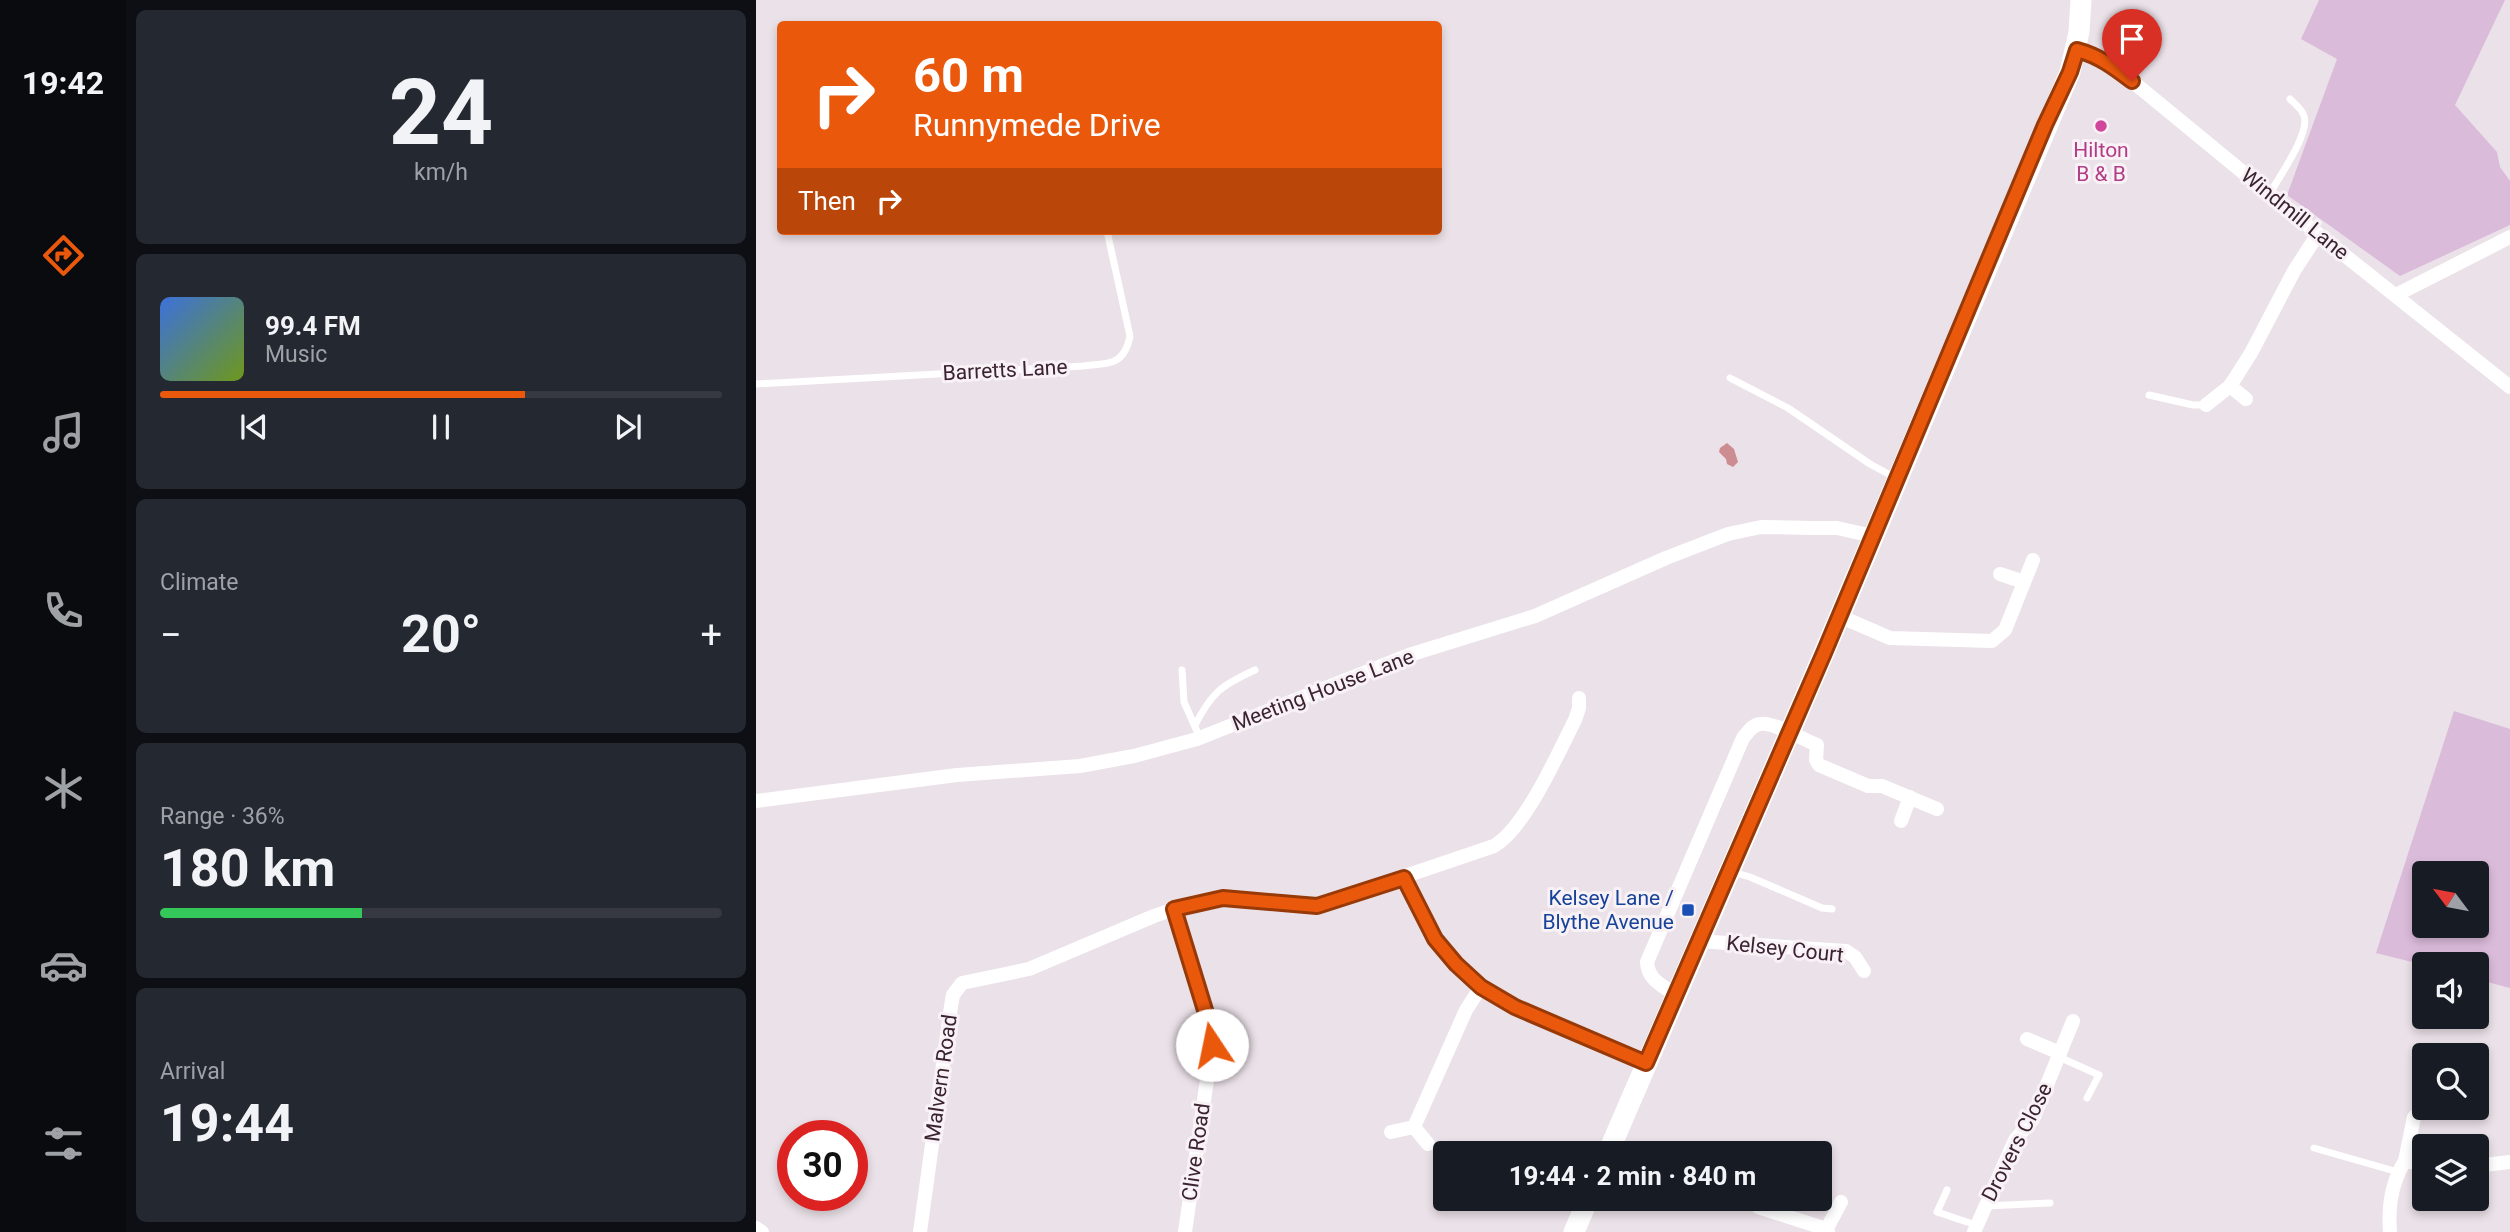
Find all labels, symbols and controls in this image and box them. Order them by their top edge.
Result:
pin [2102,9,2162,81]
icon: arrive [2113,20,2151,58]
text: 60 m [913,47,1024,104]
icon: right [798,49,889,140]
text: 24 [389,60,493,166]
text: 19:42 [22,64,104,102]
text: Runnymede Drive [913,106,1161,144]
marker: Hilton B & B [2093,118,2109,134]
place label: Hilton B & B [2073,138,2129,186]
text: km/h [414,159,468,186]
street label: Windmill Lane [2236,163,2354,265]
icon: right [870,182,908,220]
text: Then [798,186,856,216]
icon: directions [39,231,88,280]
text: 99.4 FM [265,311,361,341]
text: Music [265,341,327,368]
street label: Barretts Lane [942,355,1068,385]
icon: music [39,408,88,457]
icon: previous [235,408,273,446]
icon: pause [422,408,460,446]
icon: next [609,408,647,446]
text: Climate [160,569,239,596]
icon: phone [39,586,88,635]
text: 20° [401,604,481,665]
text: − [160,613,182,657]
text: + [700,613,722,657]
street label: Meeting House Lane [1229,644,1417,736]
icon: climate [39,764,88,813]
text: Range · 36% [160,803,285,830]
text: 180 km [160,838,335,899]
north arrow [2412,861,2488,938]
map controls [2412,861,2489,1211]
place label: Kelsey Lane / Blythe Avenue [1542,886,1674,934]
marker: Kelsey Lane / Blythe Avenue [1680,902,1696,918]
street label: Kelsey Court [1725,931,1845,967]
icon: car [39,941,88,990]
button: sound [2412,952,2489,1029]
position arrow [1175,1008,1249,1082]
street label: Malvern Road [920,1013,962,1143]
button: search [2412,1043,2489,1120]
text: Arrival [160,1058,225,1085]
street label: Drovers Close [1977,1079,2057,1205]
text: 19:44 [160,1093,294,1154]
street label: Clive Road [1177,1102,1215,1202]
icon: filters [39,1119,88,1168]
speed limit sign: 30 [777,1120,868,1211]
button: layers [2412,1134,2489,1211]
text: 19:44 · 2 min · 840 m [1509,1161,1756,1191]

